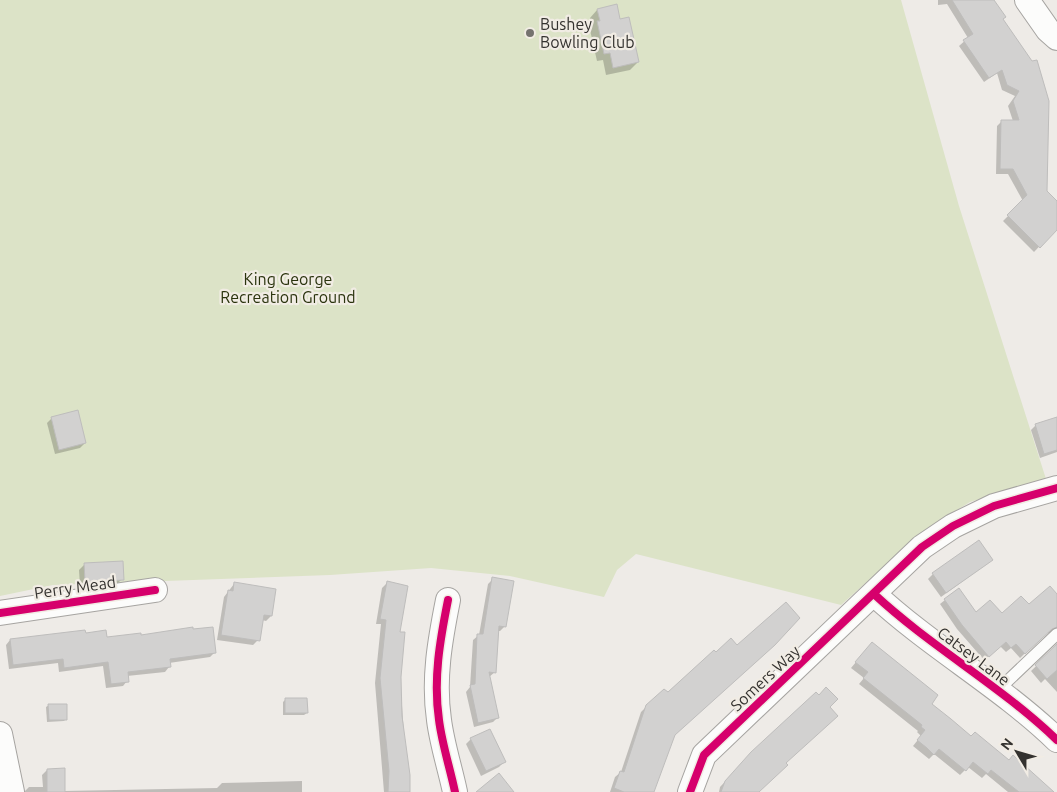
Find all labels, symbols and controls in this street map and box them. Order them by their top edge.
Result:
place label: Bushey Bowling Club [540,15,635,51]
marker: Bushey Bowling Club [524,27,536,39]
park label: King George Recreation Ground [220,270,356,306]
street label: Perry Mead [33,572,117,602]
street label: Catsey Lane [934,623,1014,689]
street label: Somers Way [727,641,803,714]
north arrow [992,727,1042,777]
text: N [997,735,1016,753]

